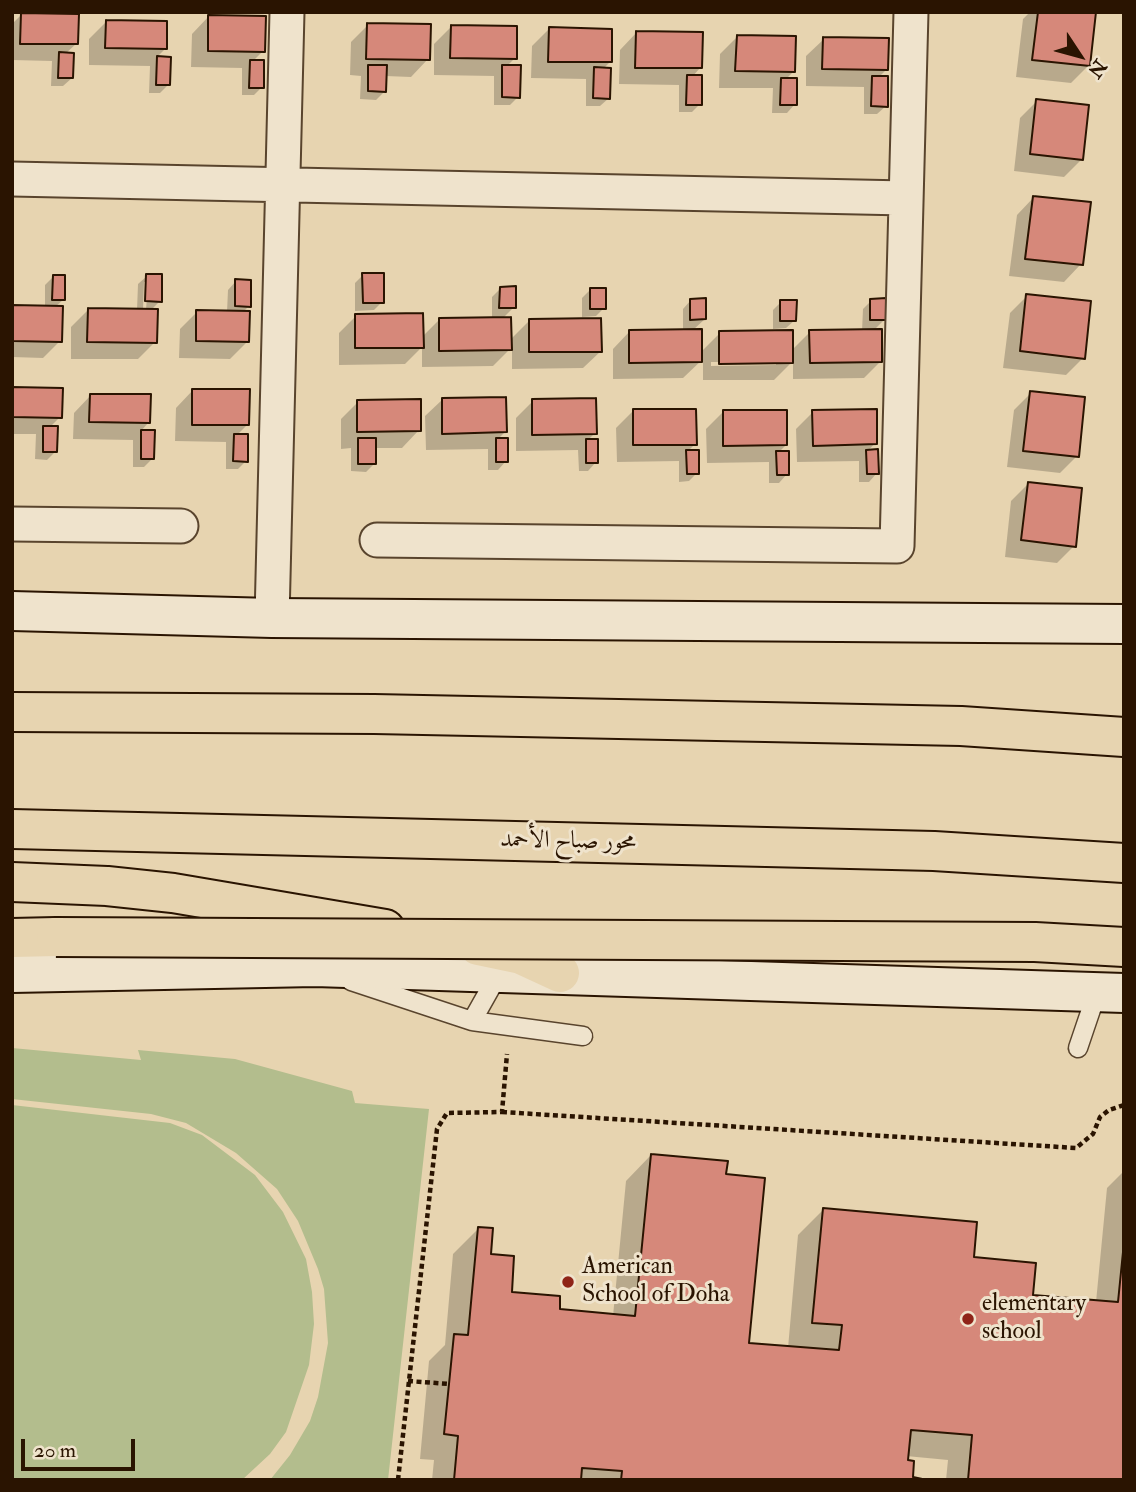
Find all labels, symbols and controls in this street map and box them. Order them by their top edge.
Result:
north arrow [1045,21,1115,91]
text: N [1082,54,1112,82]
street label: محور صباح الأحمد [500,826,636,858]
place label: American School of Doha [582,1254,730,1310]
marker: American School of Doha [560,1274,576,1290]
place label: elementary school [982,1291,1086,1347]
marker: elementary school [960,1311,976,1327]
scale bar [24,1426,138,1470]
text: 20 m [34,1437,76,1464]

